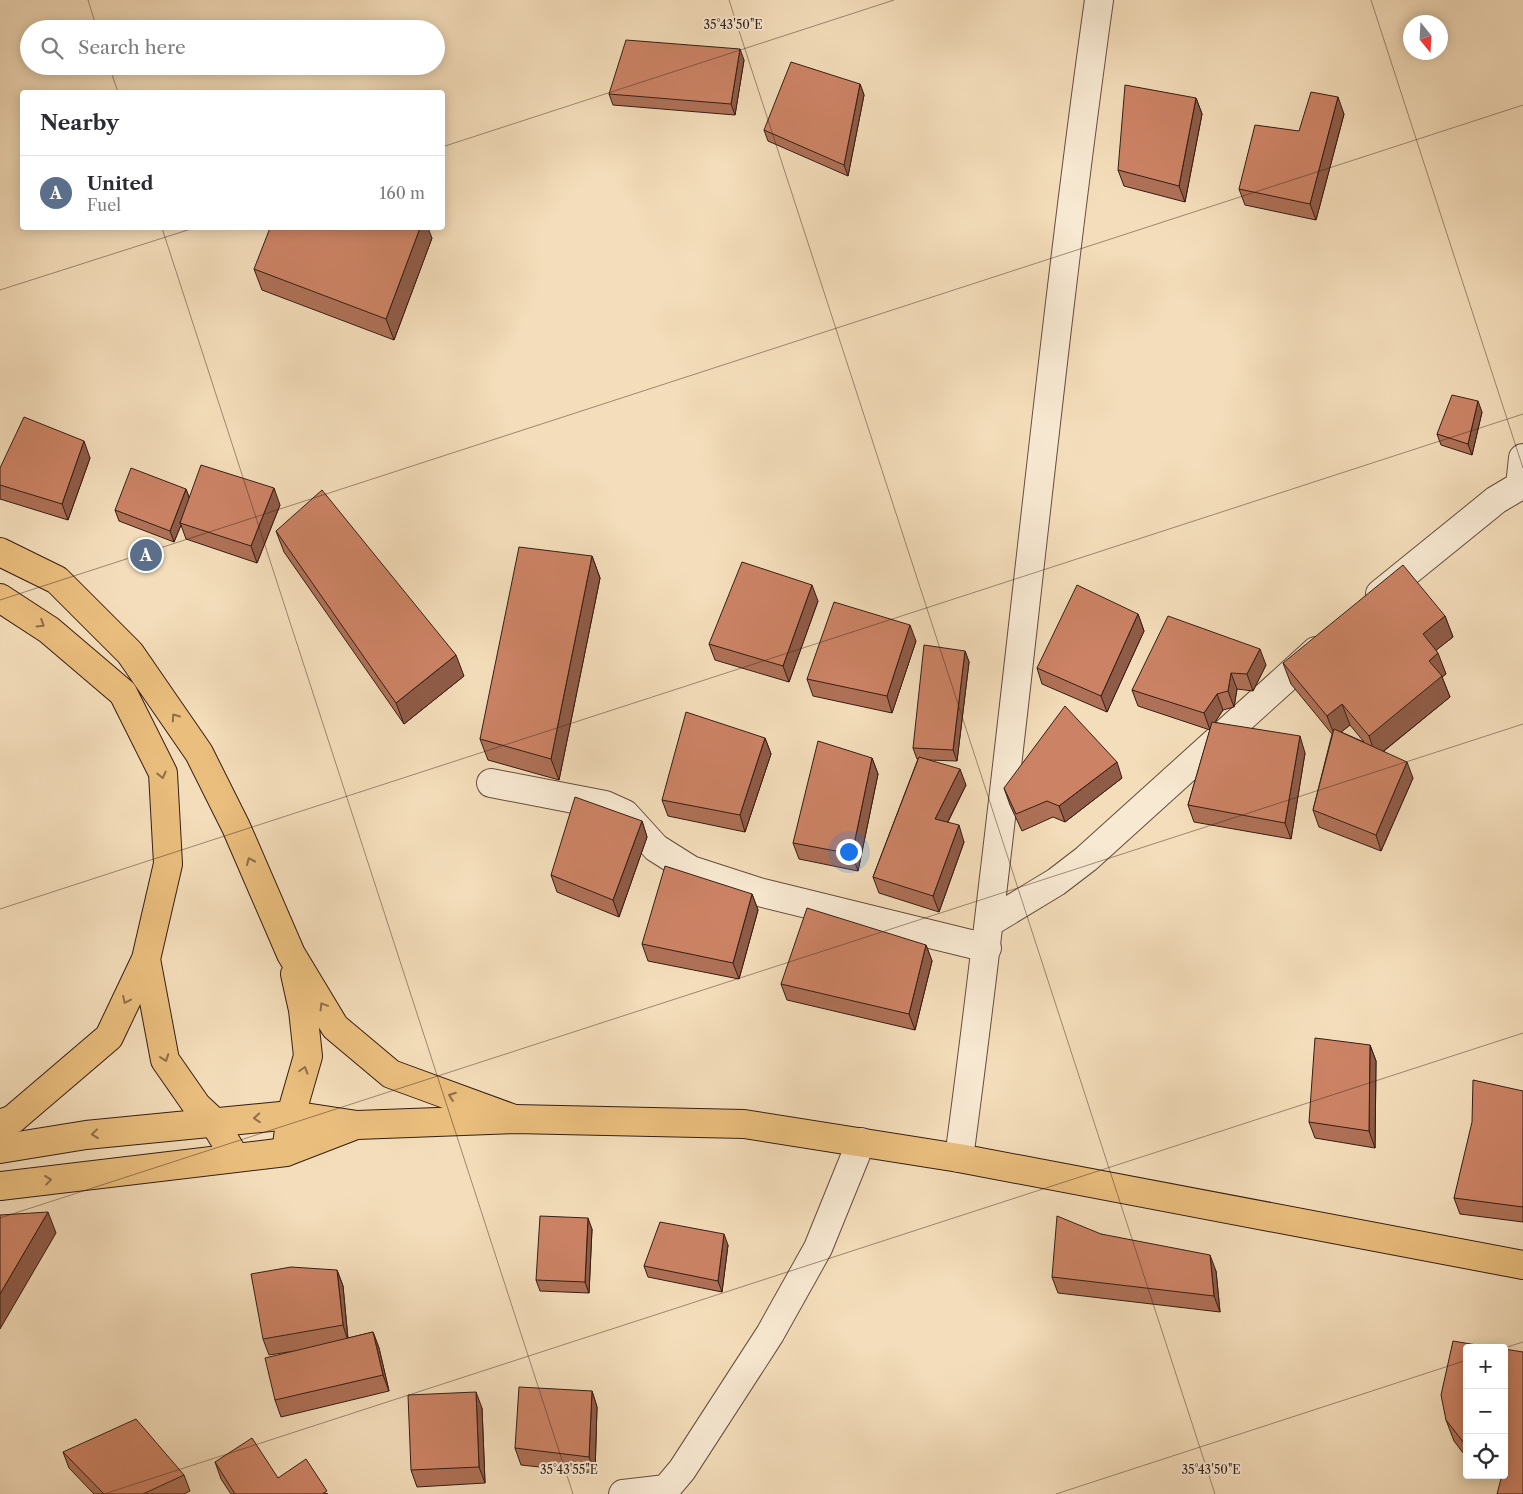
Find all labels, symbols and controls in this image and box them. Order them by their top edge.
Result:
north arrow [1403,15,1448,60]
text: 35°43'50"E [703,17,763,32]
search box [20,20,445,75]
icon: search [38,34,66,62]
text: Search here [78,36,186,59]
text: Nearby [40,110,119,135]
text: United [87,172,153,195]
text: A [50,183,62,203]
text: 160 m [380,183,425,203]
text: Fuel [87,195,121,215]
pin: A [130,536,162,574]
one-way arrow [36,618,45,628]
one-way arrow [172,713,181,723]
one-way arrow [156,770,166,779]
your location [836,839,862,865]
one-way arrow [246,857,256,865]
one-way arrow [122,995,133,1004]
one-way arrow [319,1002,329,1011]
one-way arrow [159,1053,169,1061]
one-way arrow [298,1067,308,1075]
one-way arrow [448,1092,457,1102]
one-way arrow [253,1112,261,1123]
one-way arrow [91,1128,99,1139]
one-way arrow [45,1175,53,1186]
map controls [1463,1344,1508,1479]
button: + [1463,1344,1508,1389]
button: − [1463,1389,1508,1434]
button: locate [1463,1434,1508,1479]
text: 35°43'55"E [540,1462,598,1477]
text: 35°43'50"E [1181,1462,1241,1477]

